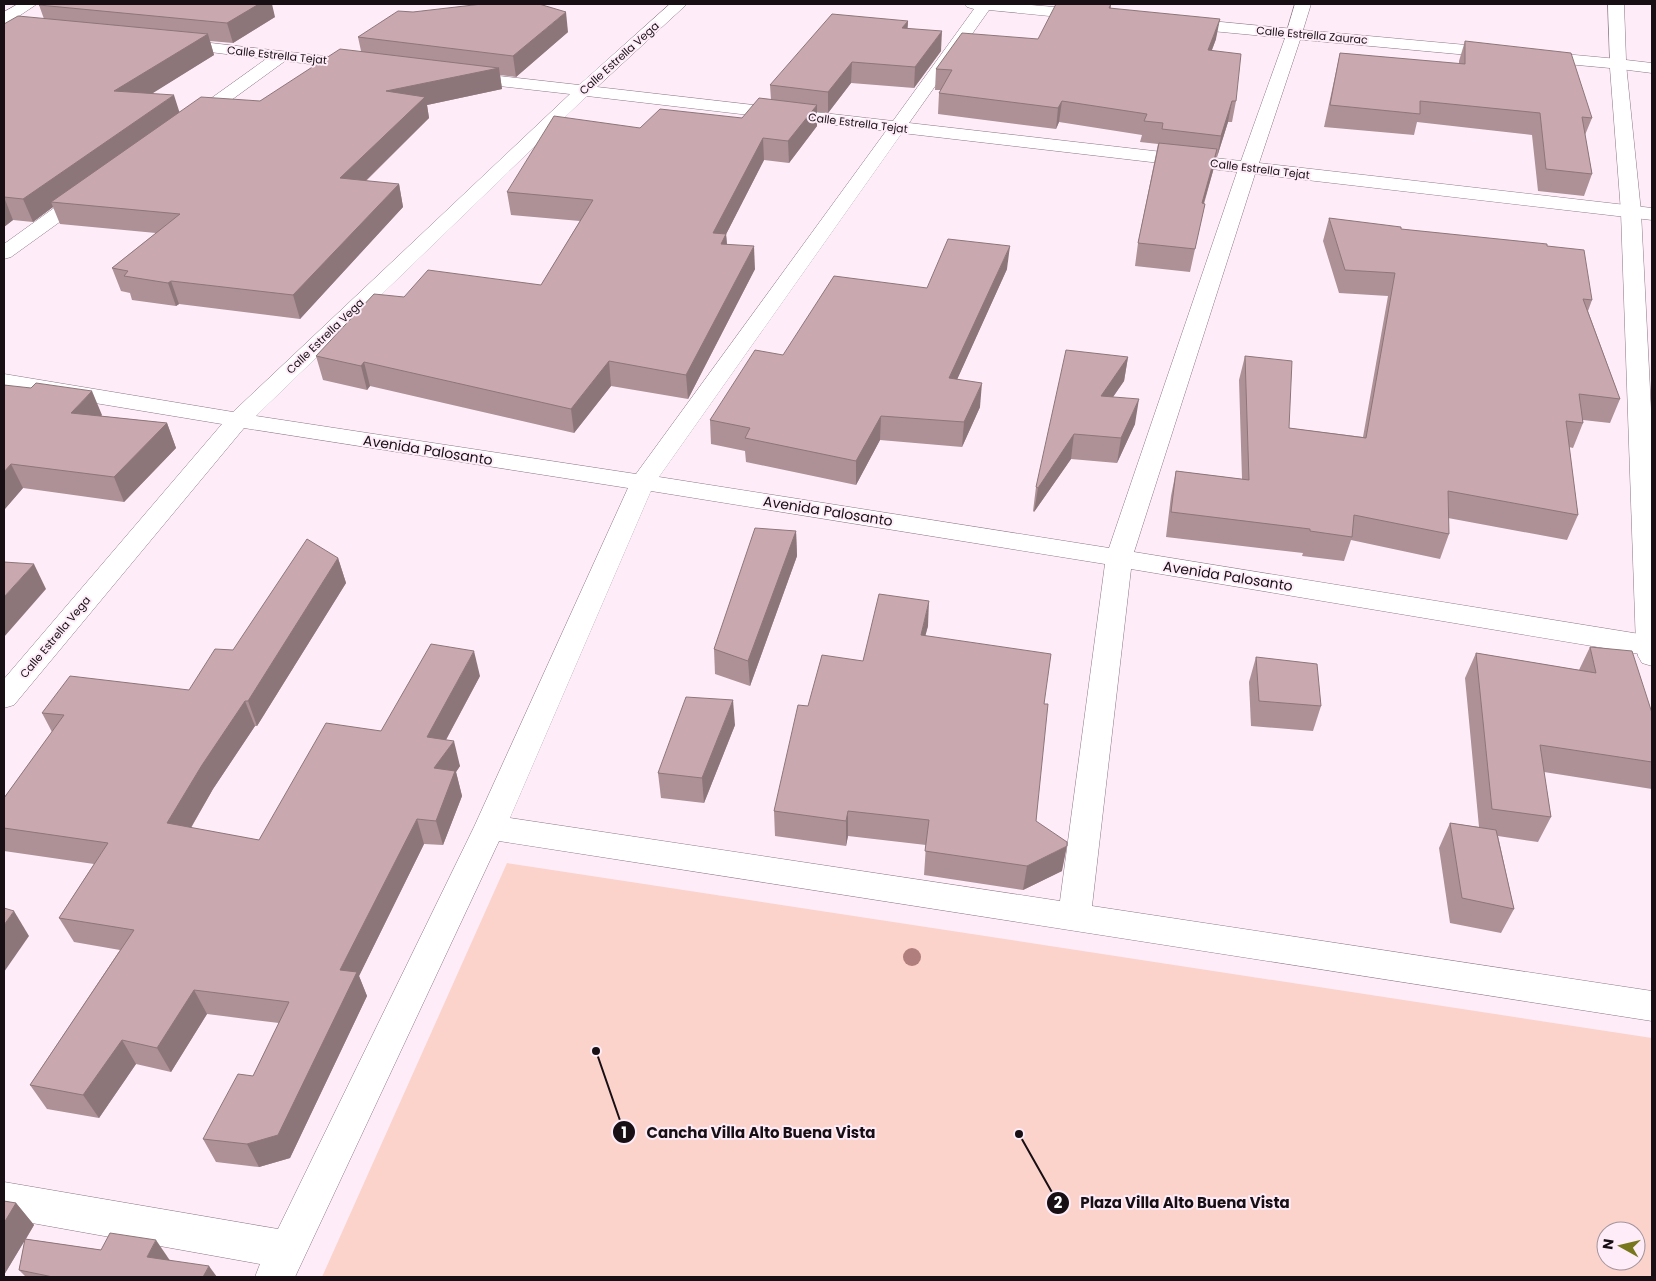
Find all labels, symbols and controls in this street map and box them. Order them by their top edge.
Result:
street label: Calle Estrella Vega [576,18,662,98]
street label: Calle Estrella Zaurac [1256,22,1369,48]
street label: Calle Estrella Tejat [226,42,328,68]
street label: Calle Estrella Tejat [807,109,909,137]
street label: Calle Estrella Tejat [1209,155,1311,183]
street label: Calle Estrella Vega [283,295,367,377]
street label: Avenida Palosanto [362,430,494,470]
street label: Avenida Palosanto [762,491,894,531]
street label: Avenida Palosanto [1162,556,1294,596]
street label: Calle Estrella Vega [16,593,94,681]
callout: Cancha Villa Alto Buena Vista [611,1117,885,1147]
text: 1 [621,1122,627,1143]
text: Cancha Villa Alto Buena Vista [647,1122,875,1143]
callout: Plaza Villa Alto Buena Vista [1046,1188,1300,1218]
text: 2 [1054,1192,1063,1213]
text: Plaza Villa Alto Buena Vista [1080,1192,1290,1213]
north arrow [1596,1221,1646,1271]
text: N [1597,1238,1619,1251]

